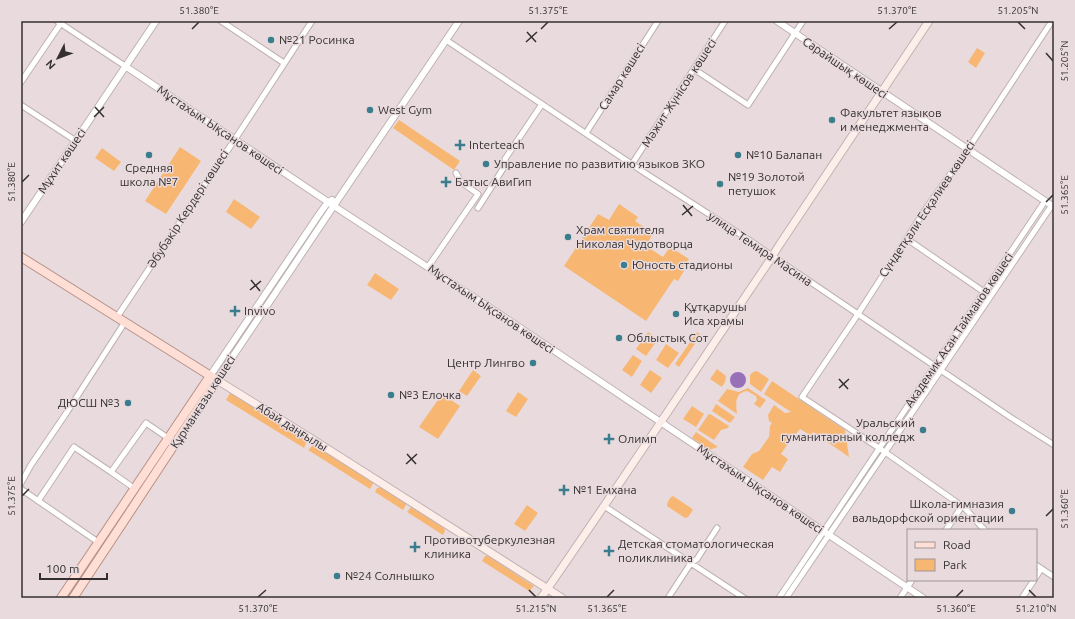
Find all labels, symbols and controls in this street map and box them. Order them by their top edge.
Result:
text: 51.380°E [179,5,219,16]
text: 51.375°E [528,5,568,16]
text: 51.370°E [877,5,917,16]
text: 51.205°N [997,5,1039,16]
place label: №21 Росинка [279,33,355,46]
street label: Сарайшық көшесі [800,34,890,101]
marker: №21 Росинка [266,35,276,45]
street label: Мәжит Жүнісов көшесі [639,36,719,149]
north arrow [38,38,78,78]
text: 51.205°N [1059,40,1070,82]
street label: Самар көшесі [596,41,647,112]
text: N [43,58,58,72]
street label: Мұстахым Ықсанов көшесі [155,82,286,177]
place label: West Gym [378,103,432,116]
marker: West Gym [365,105,375,115]
place label: Факультет языков и менеджмента [840,106,942,133]
marker: Факультет языков и менеджмента [827,115,837,125]
street label: Мұхит көшесі [35,126,88,196]
place label: Interteach [469,138,525,151]
street label: Сүндетқали Есқалиев көшесі [876,138,977,279]
marker: Interteach [454,139,466,151]
street label: Әбубәкір Кердері көшесі [144,147,231,270]
place label: №10 Балапан [746,148,822,161]
marker: Средняя школа №7 [144,150,154,160]
marker: №10 Балапан [733,150,743,160]
place label: Управление по развитию языков ЗКО [494,157,705,170]
marker: Управление по развитию языков ЗКО [481,159,491,169]
place label: Средняя школа №7 [120,161,178,188]
text: 51.380°E [6,162,17,202]
place label: №19 Золотой петушок [728,170,805,197]
place label: Батыс АвиГип [455,175,532,188]
text: 51.365°E [1059,175,1070,215]
marker: Батыс АвиГип [440,176,452,188]
marker: №19 Золотой петушок [715,179,725,189]
street label: улица Темира Масина [706,209,815,288]
place label: Храм святителя Николая Чудотворца [576,223,693,250]
marker: Храм святителя Николая Чудотворца [563,232,573,242]
street label: Академик Асан Тайманов көшесі [902,250,1015,409]
place label: Юность стадионы [632,258,733,271]
marker: Юность стадионы [619,260,629,270]
street label: Мұстахым Ықсанов көшесі [426,261,557,356]
place label: Құтқарушы Иса храмы [684,300,747,327]
place label: Invivo [244,304,276,317]
marker: Invivo [229,305,241,317]
marker: Құтқарушы Иса храмы [671,309,681,319]
place label: Облыстық Сот [627,331,709,344]
marker: Облыстық Сот [614,333,624,343]
street label: Құрманғазы көшесі [168,353,238,451]
place label: Центр Лингво [447,356,525,369]
marker: Центр Лингво [528,358,538,368]
place label: №3 Елочка [399,388,461,401]
marker: №3 Елочка [386,390,396,400]
place label: ДЮСШ №3 [58,396,120,409]
marker: ДЮСШ №3 [123,398,133,408]
street label: Абай даңғылы [254,400,330,454]
place label: Уральский гуманитарный колледж [781,416,915,443]
marker: Уральский гуманитарный колледж [918,425,928,435]
place label: Олимп [618,432,657,445]
marker: Олимп [603,433,615,445]
street label: Мұстахым Ықсанов көшесі [695,441,826,536]
text: 51.375°E [6,476,17,516]
place label: №1 Емхана [573,483,637,496]
marker: №1 Емхана [558,484,570,496]
text: 51.360°E [1059,489,1070,529]
place label: Школа-гимназия вальдорфской ориентации [852,497,1004,524]
marker: Школа-гимназия вальдорфской ориентации [1007,506,1017,516]
legend [907,529,1037,581]
place label: Противотуберкулезная клиника [424,533,555,560]
place label: Детская стоматологическая поликлиника [618,537,774,564]
text: Road [943,538,971,551]
marker: Противотуберкулезная клиника [409,541,421,553]
marker: Детская стоматологическая поликлиника [603,545,615,557]
scale bar [40,555,107,581]
text: Park [943,558,967,571]
text: 100 m [46,562,79,575]
place label: №24 Солнышко [345,569,435,582]
marker: №24 Солнышко [332,571,342,581]
text: 51.370°E [238,603,278,614]
text: 51.215°N [515,603,557,614]
text: 51.365°E [587,603,627,614]
text: 51.360°E [936,603,976,614]
text: 51.210°N [1015,603,1057,614]

